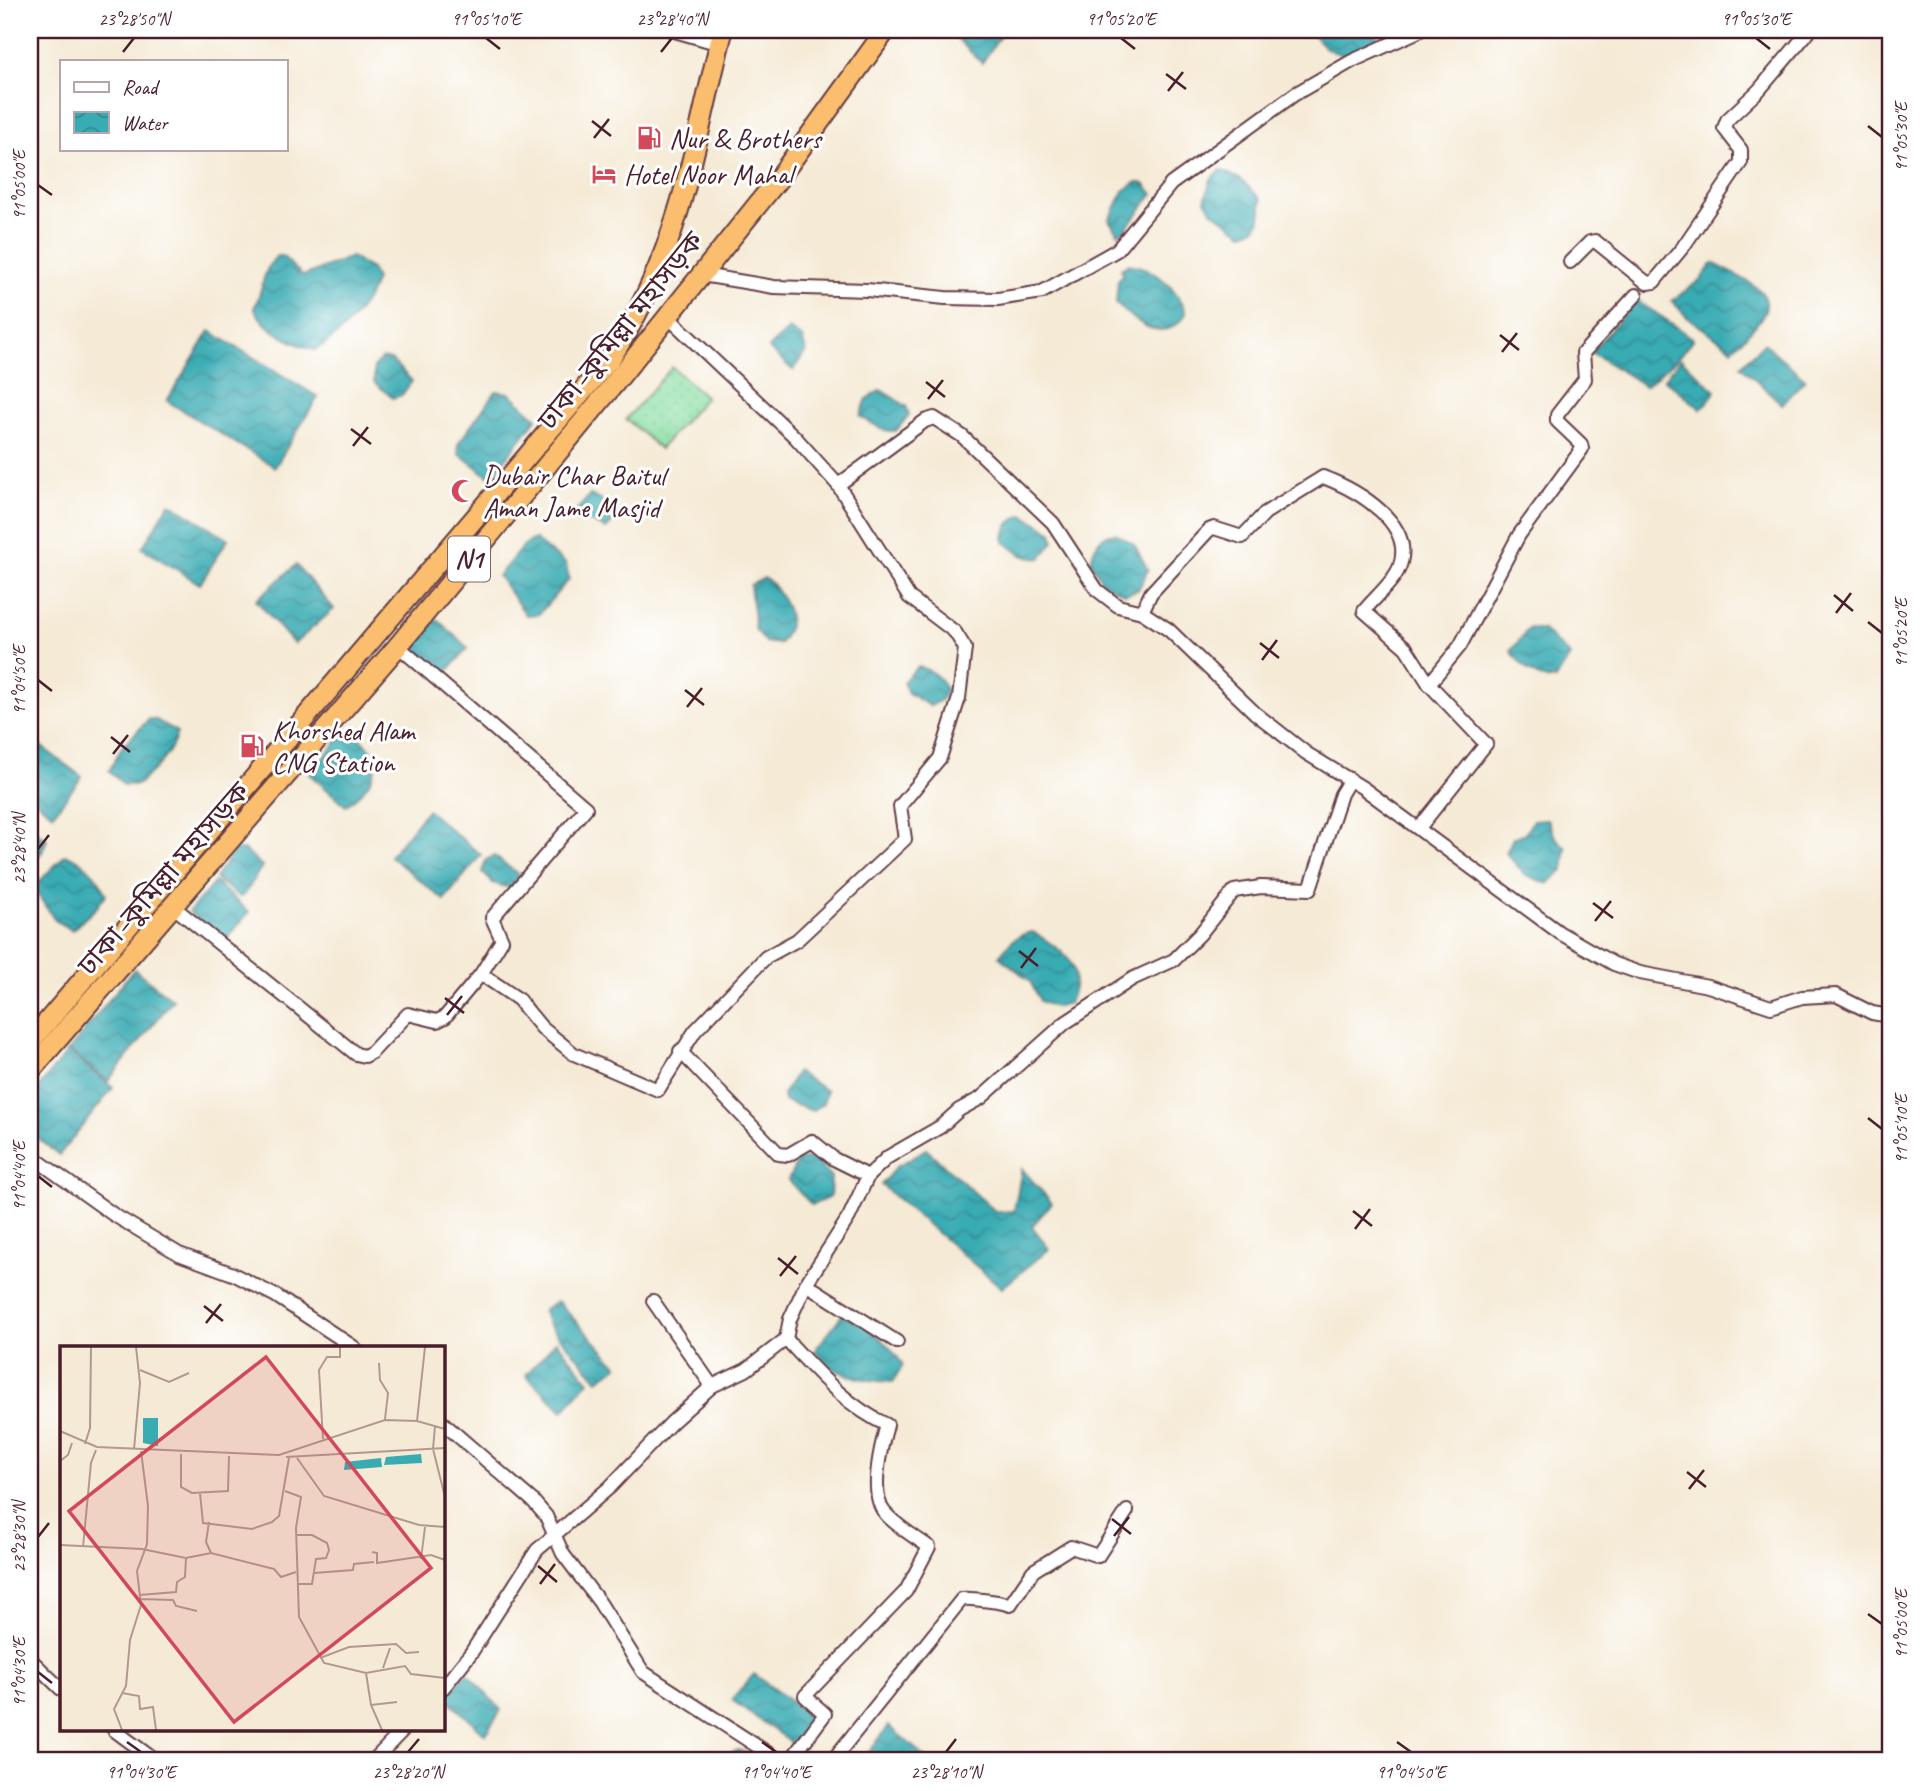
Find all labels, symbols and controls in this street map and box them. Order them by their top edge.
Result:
text: 23°28'50"N [99,8,173,30]
text: 91°05'10"E [451,8,523,30]
text: 23°28'40"N [637,8,711,30]
text: 91°05'20"E [1086,8,1158,30]
text: 91°05'30"E [1721,8,1793,30]
legend [60,60,287,150]
text: Road [122,74,161,100]
text: 91°05'30"E [1890,100,1912,172]
text: Water [122,110,169,136]
place label: Nur & Brothers [669,121,823,156]
fuel station icon: Nur & Brothers [635,124,663,152]
text: 91°05'00"E [8,148,30,220]
place label: Hotel Noor Mahal [624,157,798,192]
hotel icon: Hotel Noor Mahal [590,160,618,188]
street label: ঢাকা–কুমিল্লা মহাসড়ক [529,224,711,437]
place label: Dubair Char Baitul Aman Jame Masjid [483,458,670,525]
mosque icon: Dubair Char Baitul Aman Jame Masjid [449,477,477,505]
road number: N1 [448,537,490,582]
text: 91°05'20"E [1890,596,1912,668]
text: 91°04'50"E [8,643,30,715]
place label: Khorshed Alam CNG Station [272,713,417,780]
fuel station icon: Khorshed Alam CNG Station [238,732,266,760]
street label: ঢাকা–কুমিল্লা মহাসড়ক [69,774,257,983]
text: 23°28'40"N [8,810,30,884]
text: 91°05'10"E [1890,1092,1912,1164]
text: 91°04'40"E [8,1139,30,1211]
inset map [60,1346,444,1732]
text: 23°28'30"N [8,1498,30,1572]
text: 91°05'00"E [1890,1587,1912,1659]
text: 91°04'30"E [8,1635,30,1707]
text: 91°04'30"E [106,1761,178,1783]
text: 23°28'20"N [373,1761,447,1783]
text: 91°04'40"E [741,1761,813,1783]
text: 23°28'10"N [911,1761,985,1783]
text: 91°04'50"E [1376,1761,1448,1783]

